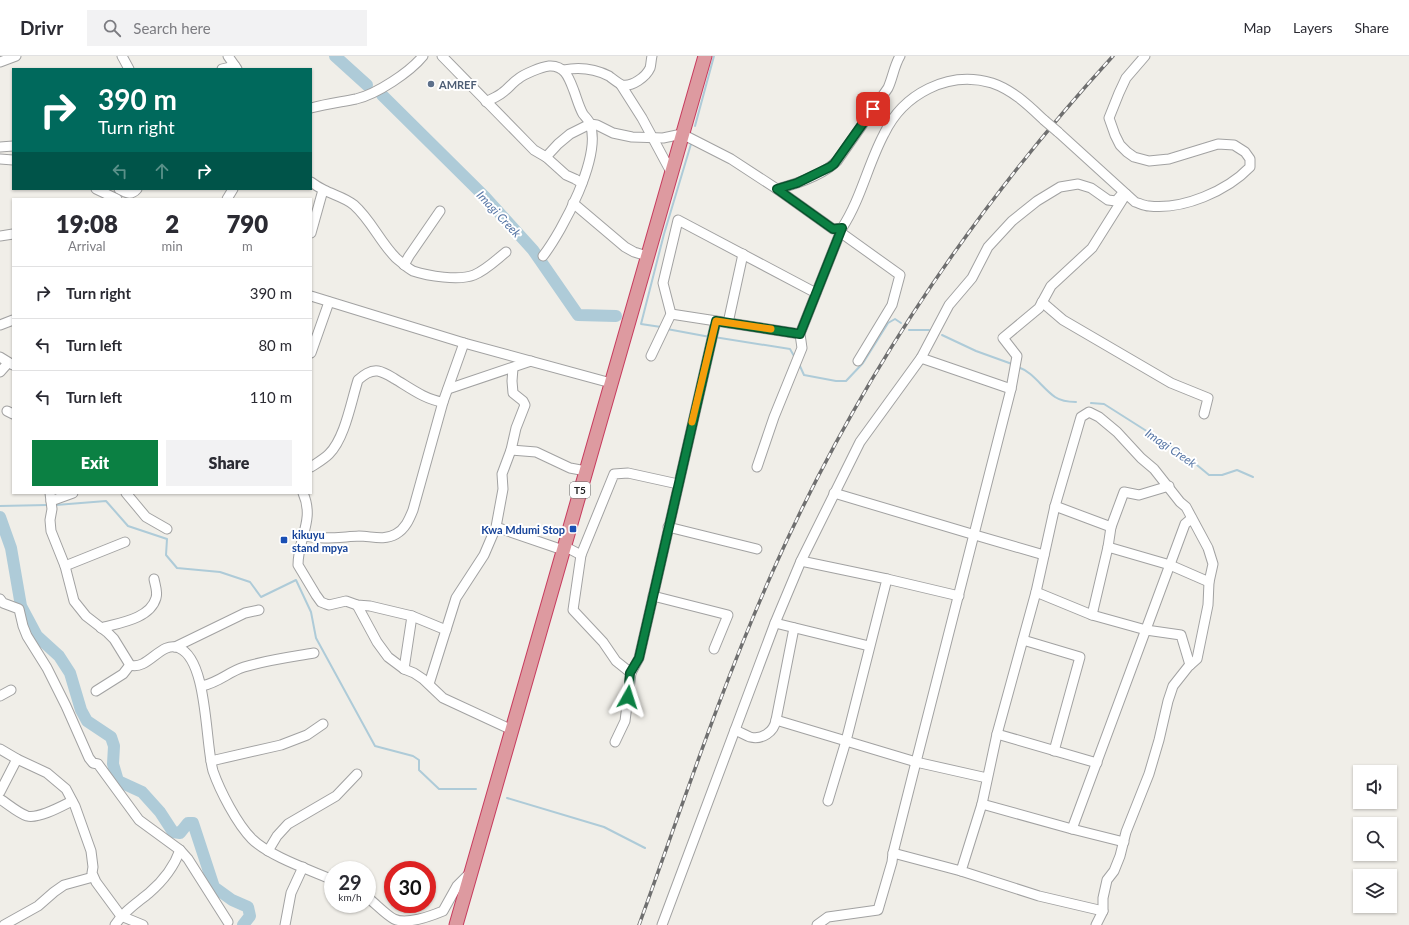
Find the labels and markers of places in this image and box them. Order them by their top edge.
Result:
place label: AMREF [438,78,477,91]
marker: AMREF [426,79,436,89]
pin [856,92,890,126]
place label: Kwa Mdumi Stop [481,523,565,536]
marker: Kwa Mdumi Stop [568,524,578,534]
place label: kikuyu stand mpya [292,528,348,554]
marker: kikuyu stand mpya [279,535,289,545]

